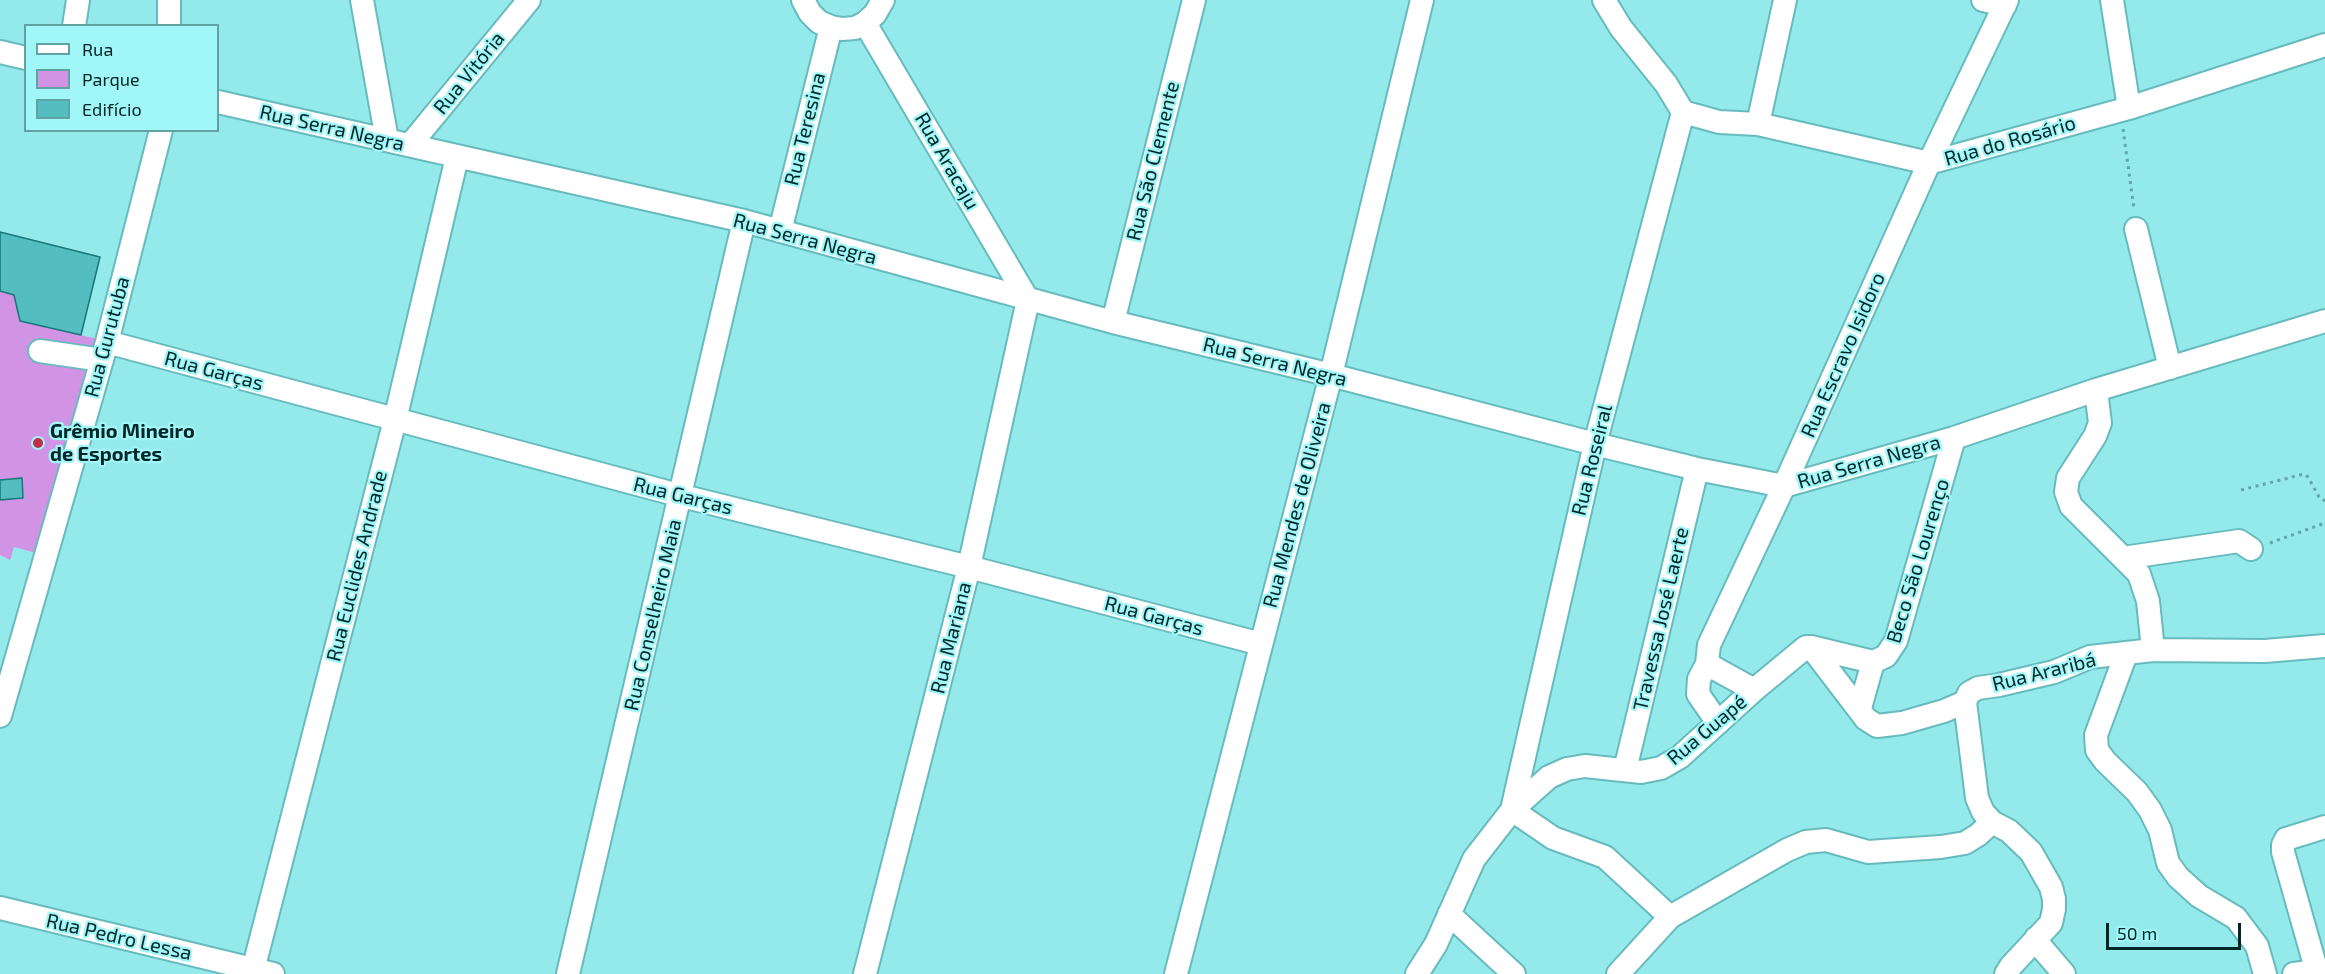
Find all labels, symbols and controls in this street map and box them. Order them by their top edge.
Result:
legend [24,24,219,132]
street label: Rua Vitória [428,27,510,119]
text: Rua [82,38,113,60]
text: Parque [82,68,140,90]
street label: Rua Teresina [779,70,831,188]
street label: Rua São Clemente [1122,79,1184,243]
text: Edifício [82,98,142,120]
street label: Rua Serra Negra [257,100,407,156]
street label: Rua Aracaju [910,108,984,214]
street label: Rua do Rosário [1942,111,2078,171]
street label: Rua Serra Negra [731,208,879,270]
street label: Rua Escravo Isidoro [1796,269,1890,441]
street label: Rua Gurutuba [79,274,135,400]
street label: Rua Serra Negra [1200,332,1350,392]
street label: Rua Garças [162,346,266,396]
street label: Rua Mendes de Oliveira [1258,399,1336,611]
street label: Rua Roseiral [1567,402,1617,518]
place label: Grêmio Mineiro de Esportes [50,419,195,466]
street label: Rua Serra Negra [1795,430,1943,494]
marker: Grêmio Mineiro de Esportes [31,436,45,450]
street label: Rua Euclides Andrade [322,468,392,664]
street label: Rua Garças [631,472,735,520]
street label: Beco São Lourenço [1882,476,1954,646]
street label: Rua Conselheiro Maia [619,517,687,713]
street label: Travessa José Laerte [1628,525,1694,713]
street label: Rua Mariana [926,580,976,696]
street label: Rua Garças [1102,591,1206,641]
street label: Rua Araribá [1990,648,2098,696]
street label: Rua Guapé [1662,690,1752,770]
street label: Rua Pedro Lessa [44,909,194,965]
scale bar [2109,911,2244,949]
text: 50 m [2117,922,2157,944]

